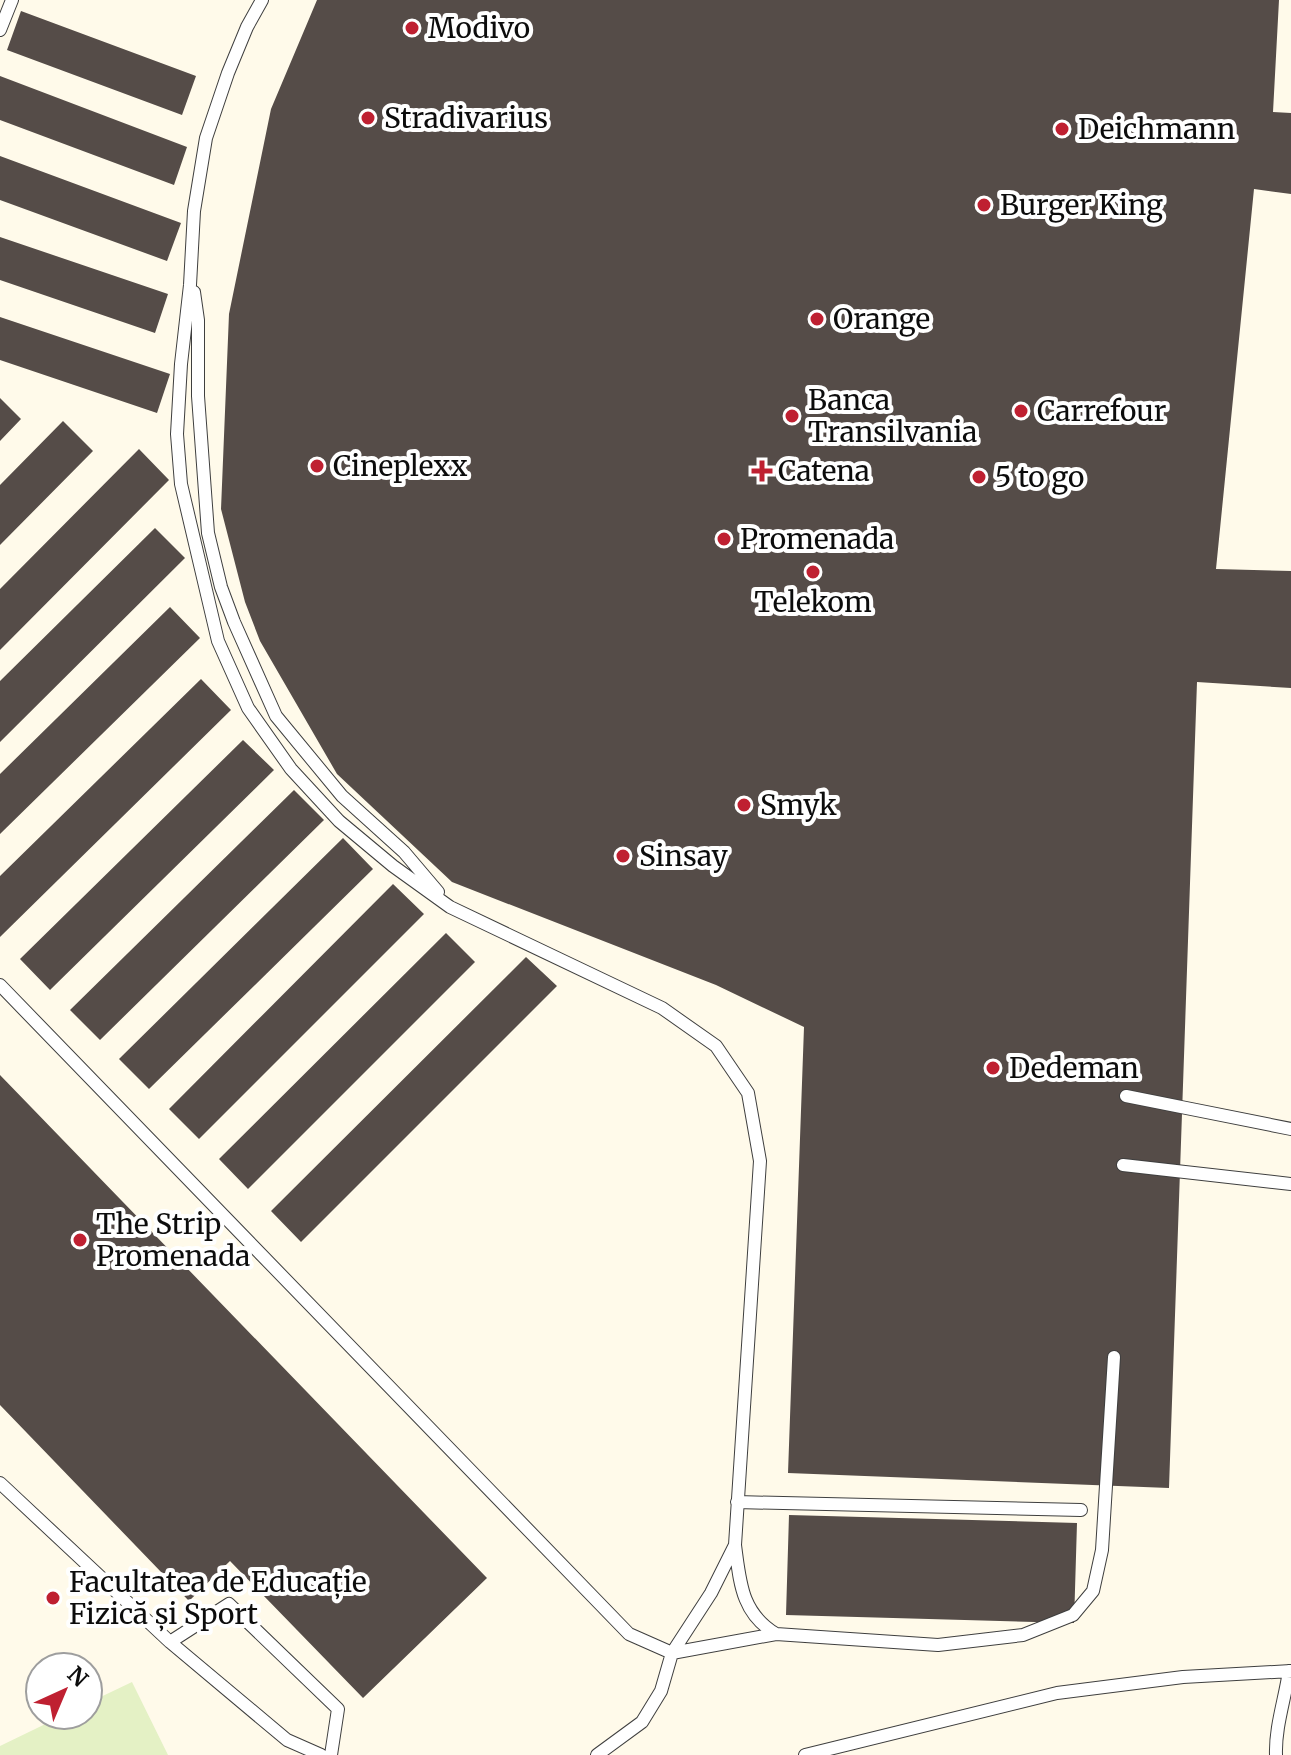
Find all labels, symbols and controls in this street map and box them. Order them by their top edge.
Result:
place label: Modivo [428,10,530,46]
marker: Modivo [403,19,421,37]
place label: Stradivarius [384,100,548,136]
marker: Stradivarius [359,109,377,127]
place label: Deichmann [1078,111,1235,147]
marker: Deichmann [1053,120,1071,138]
place label: Burger King [1000,187,1163,223]
marker: Burger King [975,196,993,214]
place label: Orange [833,301,930,337]
marker: Orange [808,310,826,328]
place label: Banca Transilvania [808,382,977,450]
place label: Carrefour [1037,393,1166,429]
marker: Carrefour [1012,402,1030,420]
marker: Banca Transilvania [783,407,801,425]
place label: Cineplexx [333,448,468,484]
place label: Catena [778,453,870,489]
marker: Cineplexx [308,457,326,475]
place label: 5 to go [995,459,1084,495]
marker: Catena [753,462,771,480]
marker: 5 to go [970,468,988,486]
place label: Promenada [740,521,894,557]
marker: Promenada [715,530,733,548]
marker: Telekom [804,563,822,581]
place label: Telekom [754,584,872,620]
place label: Smyk [760,787,837,823]
marker: Smyk [735,796,753,814]
place label: Sinsay [639,838,729,874]
marker: Sinsay [614,847,632,865]
place label: Dedeman [1009,1050,1139,1086]
marker: Dedeman [984,1059,1002,1077]
place label: The Strip Promenada [96,1206,250,1274]
marker: The Strip Promenada [71,1231,89,1249]
place label: Facultatea de Educație Fizică și Sport [69,1564,367,1632]
marker: Facultatea de Educație Fizică și Sport [44,1589,62,1607]
north arrow [24,1651,104,1731]
text: N [62,1661,94,1693]

